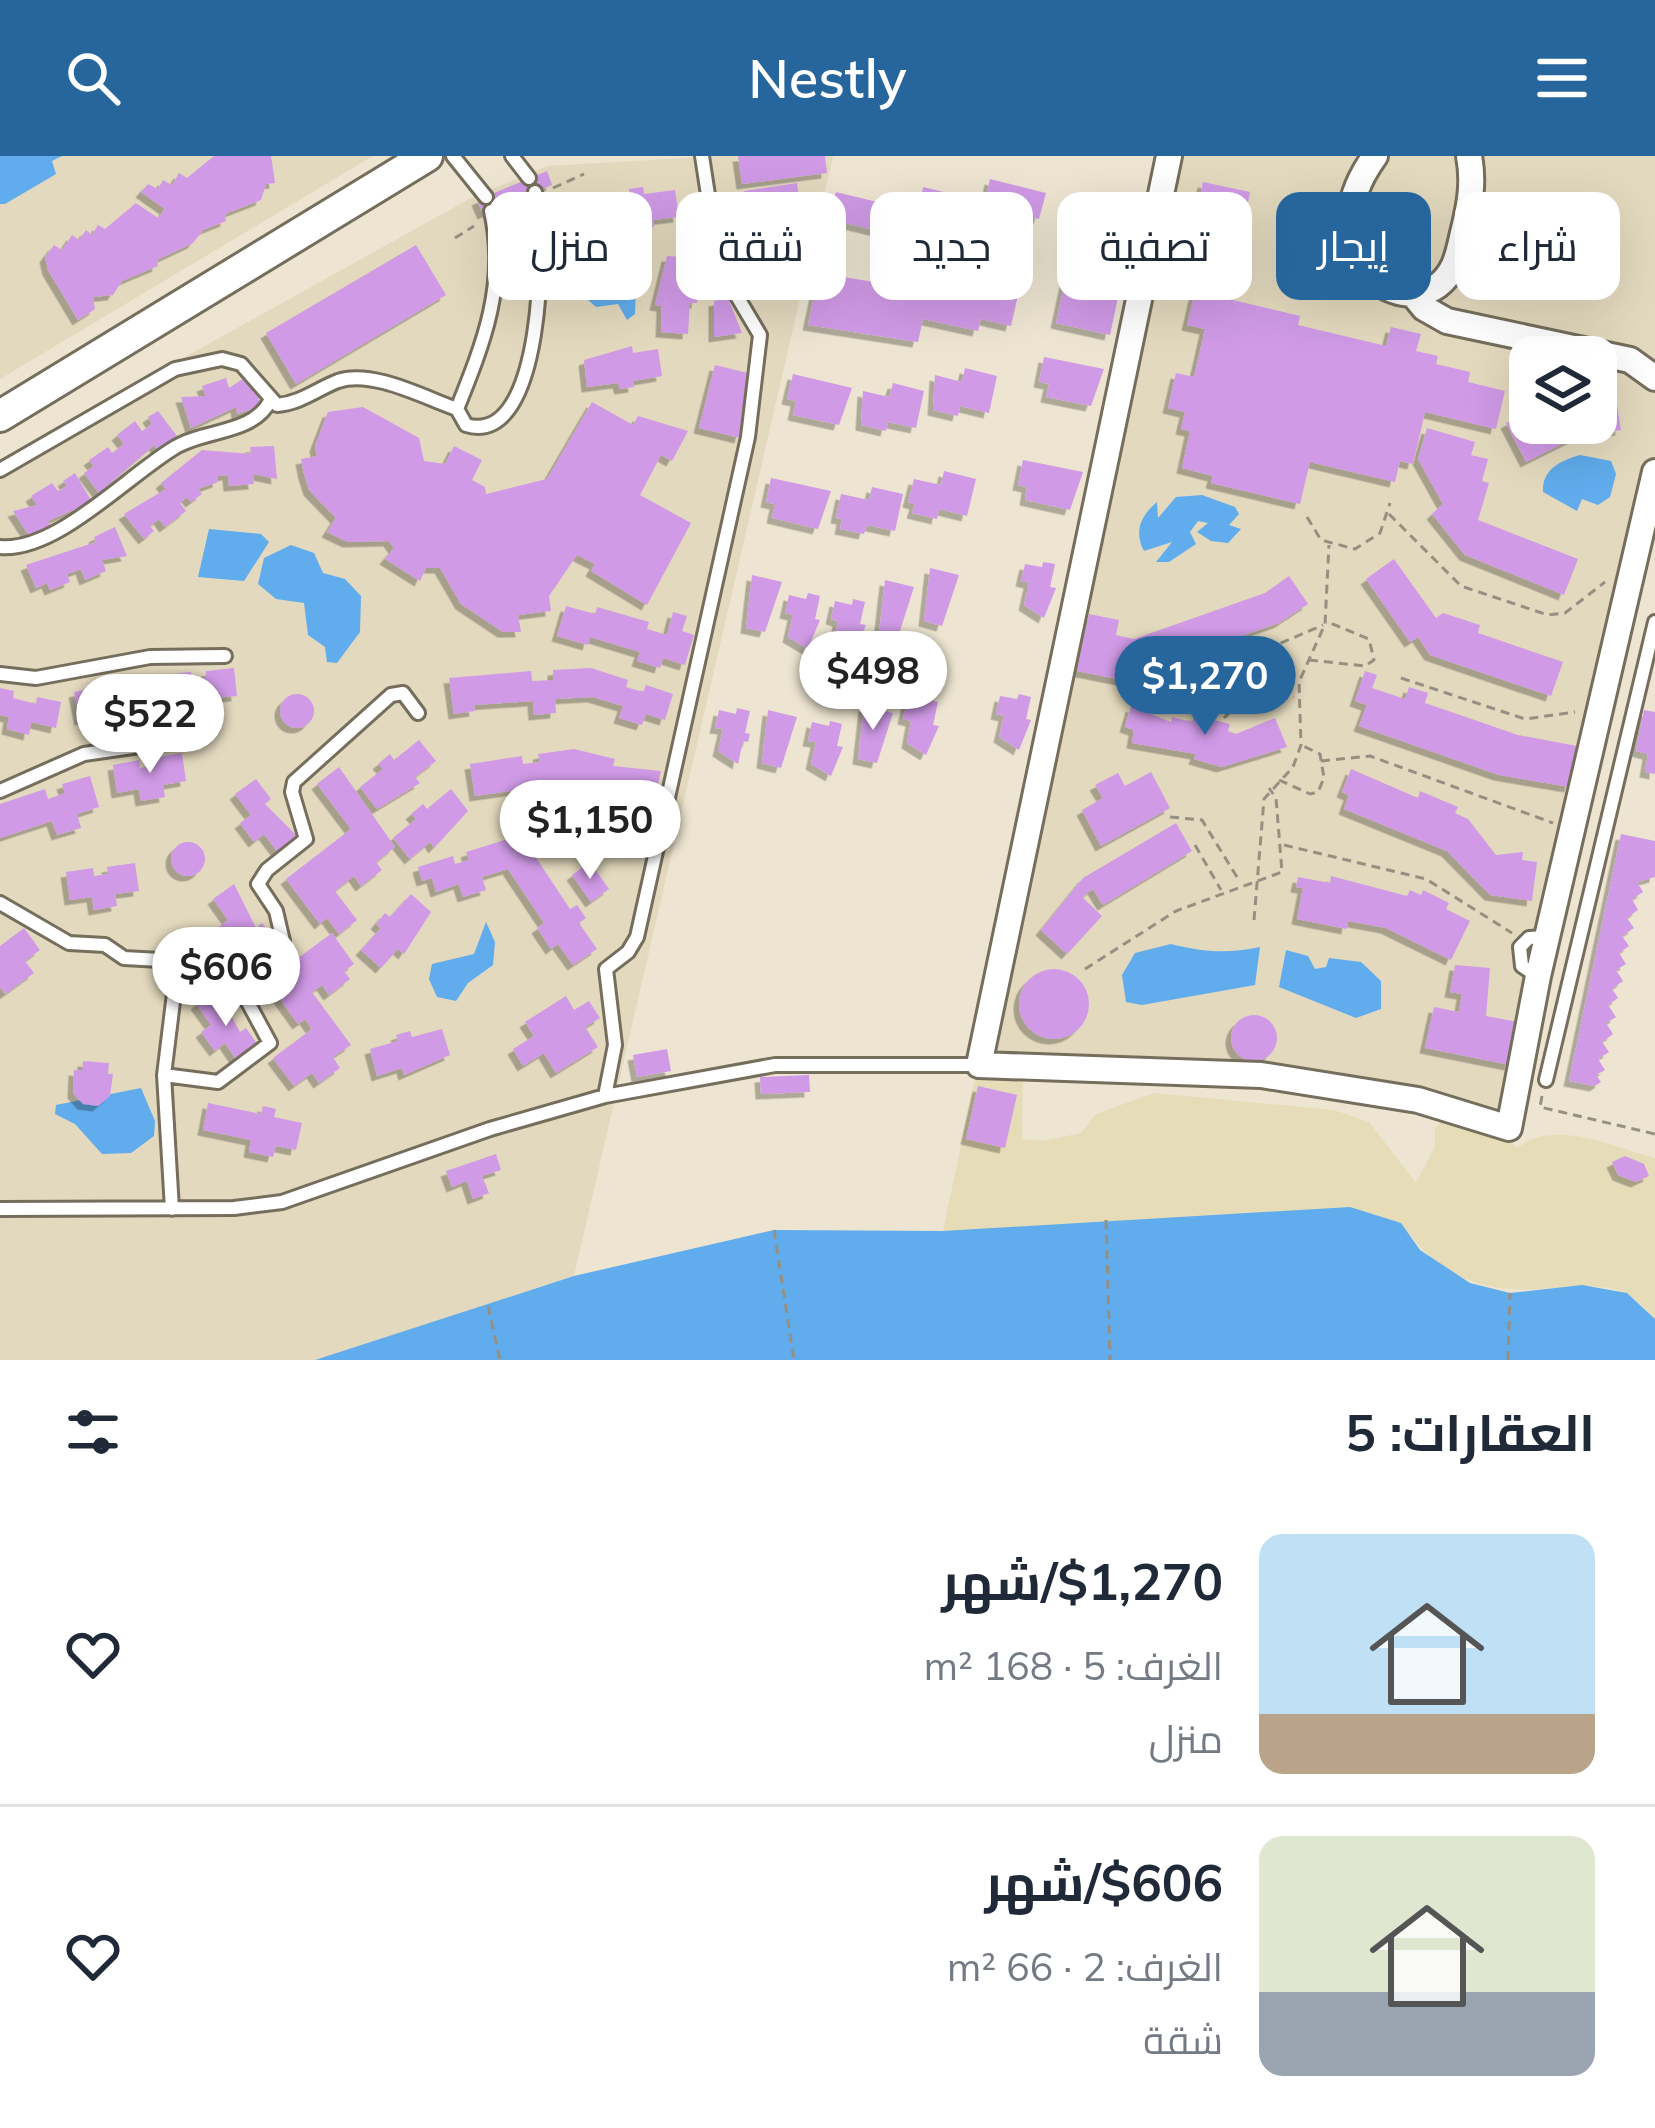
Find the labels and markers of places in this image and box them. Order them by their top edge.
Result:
pin: $498 [802,631,944,733]
pin: $1,270 [1107,636,1303,738]
pin: $522 [79,674,221,776]
pin: $1,150 [492,780,688,882]
pin: $606 [155,927,297,1029]

